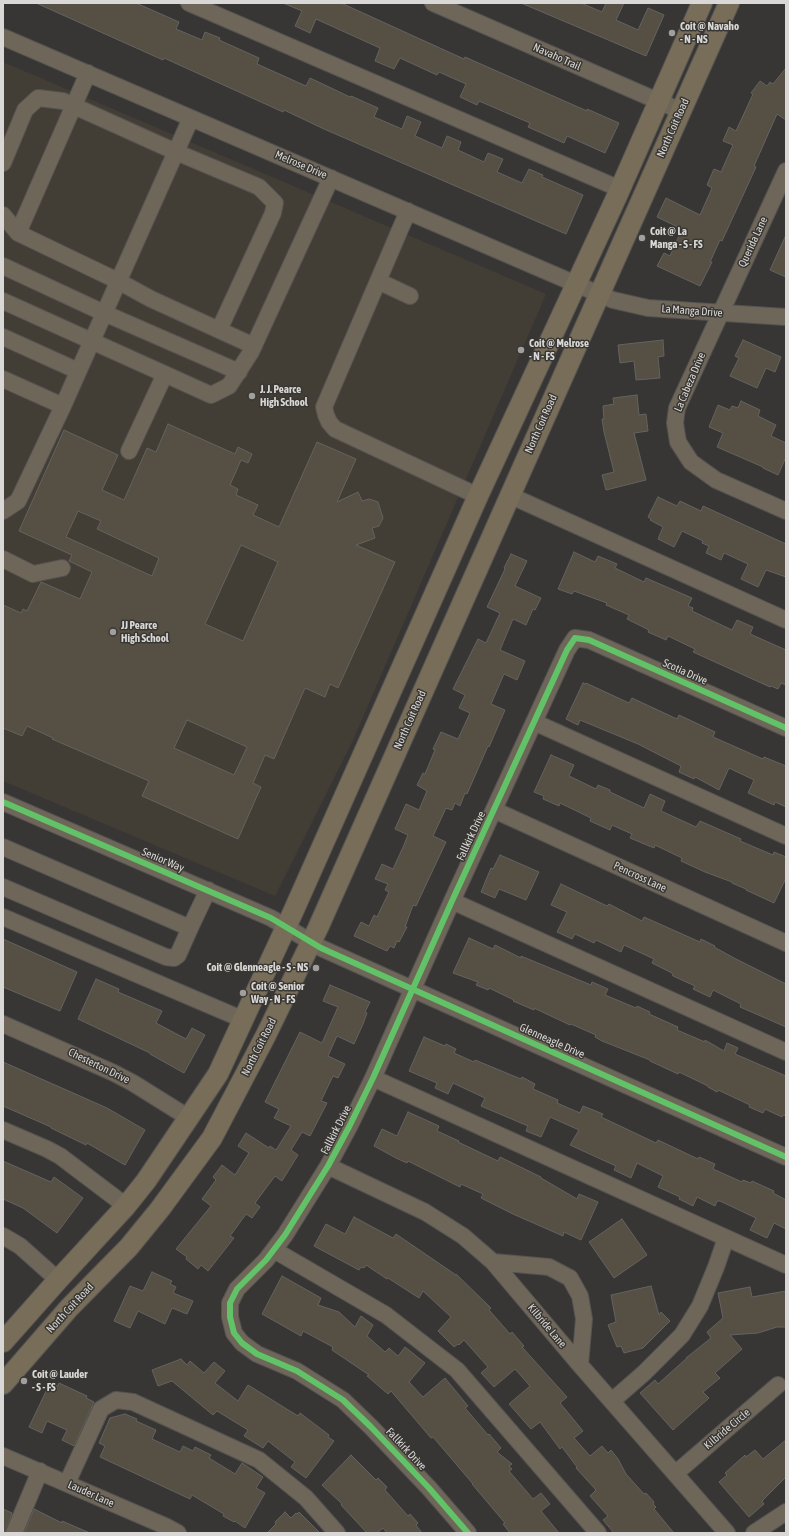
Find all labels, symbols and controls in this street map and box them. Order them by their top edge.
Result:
place label: Coit @ Navaho - N - NS [680,20,739,46]
marker: Coit @ Navaho - N - NS [667,28,677,38]
street label: Navaho Trail [531,41,583,73]
street label: North Coit Road [654,96,692,160]
street label: Melrose Drive [273,148,329,182]
street label: Querida Lane [736,215,770,269]
place label: Coit @ La Manga - S - FS [650,225,703,251]
marker: Coit @ La Manga - S - FS [637,233,647,243]
street label: La Manga Drive [661,302,723,320]
place label: Coit @ Melrose - N - FS [529,337,589,363]
marker: Coit @ Melrose - N - FS [516,345,526,355]
street label: La Cabeza Drive [672,350,708,414]
place label: J. J. Pearce High School [260,383,308,409]
marker: J. J. Pearce High School [247,391,257,401]
street label: North Coit Road [522,392,560,456]
place label: JJ Pearce High School [121,619,169,645]
marker: JJ Pearce High School [108,627,118,637]
street label: Scotia Drive [661,656,709,688]
street label: North Coit Road [391,688,429,752]
street label: Fallkirk Drive [454,809,488,863]
street label: Senior Way [140,845,186,875]
street label: Pencross Lane [611,859,669,895]
place label: Coit @ Glenneagle - S - NS [206,961,308,975]
marker: Coit @ Glenneagle - S - NS [311,963,321,973]
place label: Coit @ Senior Way - N - FS [251,980,304,1006]
marker: Coit @ Senior Way - N - FS [238,988,248,998]
street label: North Coit Road [239,1016,279,1078]
street label: Glenneagle Drive [517,1021,587,1061]
street label: Chesterton Drive [66,1045,132,1087]
street label: Fallkirk Drive [318,1103,354,1157]
street label: North Coit Road [44,1280,96,1336]
street label: Kilbride Lane [525,1301,569,1351]
place label: Coit @ Lauder - S - FS [32,1368,88,1394]
marker: Coit @ Lauder - S - FS [19,1376,29,1386]
street label: Kilbride Circle [701,1406,753,1452]
street label: Fallkirk Drive [383,1425,429,1473]
street label: Lauder Lane [66,1478,116,1510]

